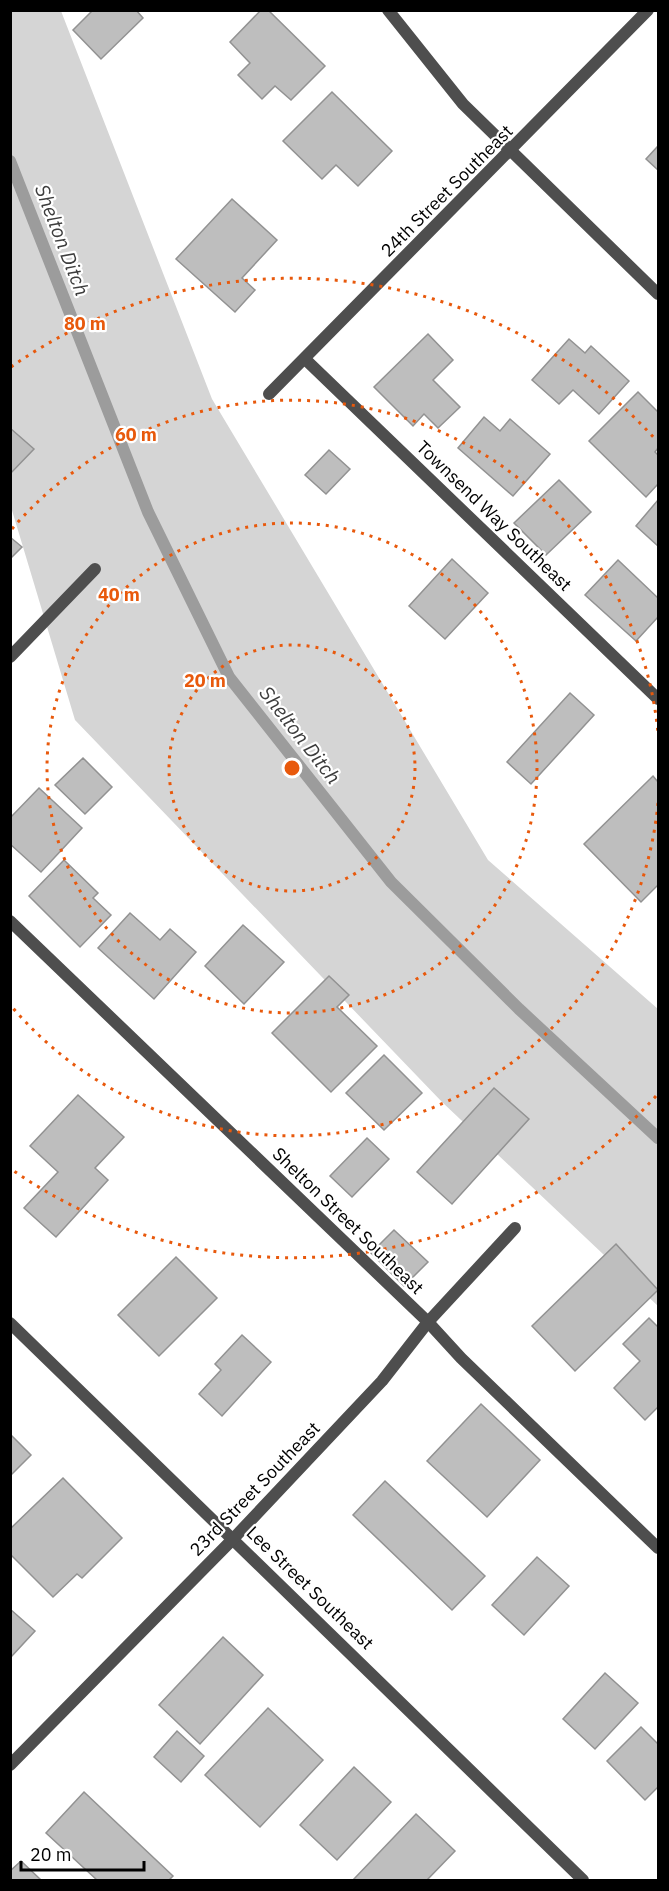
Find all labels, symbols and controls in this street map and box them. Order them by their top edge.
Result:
street label: 24th Street Southeast [376,120,518,262]
water label: Shelton Ditch [29,180,96,299]
text: 80 m [64,312,106,335]
text: 60 m [115,423,157,446]
street label: Townsend Way Southeast [412,435,577,596]
text: 40 m [98,583,140,606]
text: 20 m [184,669,226,692]
water label: Shelton Ditch [254,680,347,789]
centre of rings [282,758,302,778]
street label: Shelton Street Southeast [268,1142,429,1299]
street label: 23rd Street Southeast [184,1417,325,1561]
street label: Lee Street Southeast [242,1521,379,1654]
scale bar [21,1834,144,1872]
text: 20 m [30,1843,72,1866]

